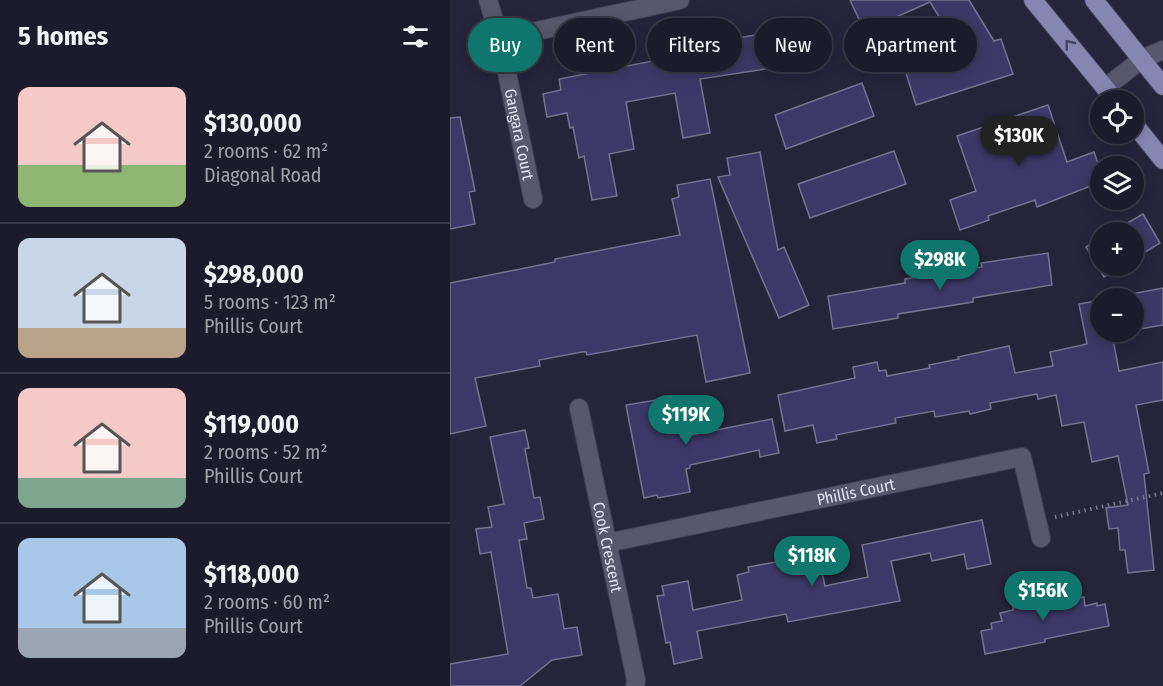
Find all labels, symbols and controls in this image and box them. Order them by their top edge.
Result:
chip: Buy [468,18,542,72]
chip: Rent [554,18,635,72]
chip: Filters [647,18,742,72]
chip: New [754,18,832,72]
chip: Apartment [844,18,977,72]
icon: filters [399,20,432,53]
text: 5 homes [18,21,108,52]
one-way arrow [1065,40,1076,51]
street label: Gangara Court [500,87,538,182]
map controls [1090,90,1144,342]
button: locate [1090,90,1144,144]
text: $130,000 [204,108,302,139]
icon: home [66,111,138,183]
pin: $130K [977,116,1061,167]
text: $130K [994,123,1044,147]
text: 2 rooms · 62 m² [204,139,328,163]
button: layers [1090,156,1144,210]
text: Diagonal Road [204,163,321,187]
button: + [1090,222,1144,276]
pin: $298K [898,240,982,291]
text: $298K [914,247,966,271]
text: $298,000 [204,259,304,290]
icon: home [66,262,138,334]
button: − [1090,288,1144,342]
text: 5 rooms · 123 m² [204,290,336,314]
text: Phillis Court [204,314,303,338]
pin: $119K [644,395,728,446]
text: $119K [662,402,710,426]
text: $119,000 [204,409,299,440]
icon: home [66,412,138,484]
text: 2 rooms · 52 m² [204,440,328,464]
text: Phillis Court [204,464,303,488]
street label: Phillis Court [815,474,897,509]
street label: Cook Crescent [589,500,627,595]
pin: $118K [770,536,854,587]
text: $118K [788,543,836,567]
text: $118,000 [204,559,299,590]
icon: home [66,562,138,634]
pin: $156K [1001,571,1085,622]
text: $156K [1018,578,1068,602]
text: 2 rooms · 60 m² [204,590,330,614]
text: Phillis Court [204,614,303,638]

